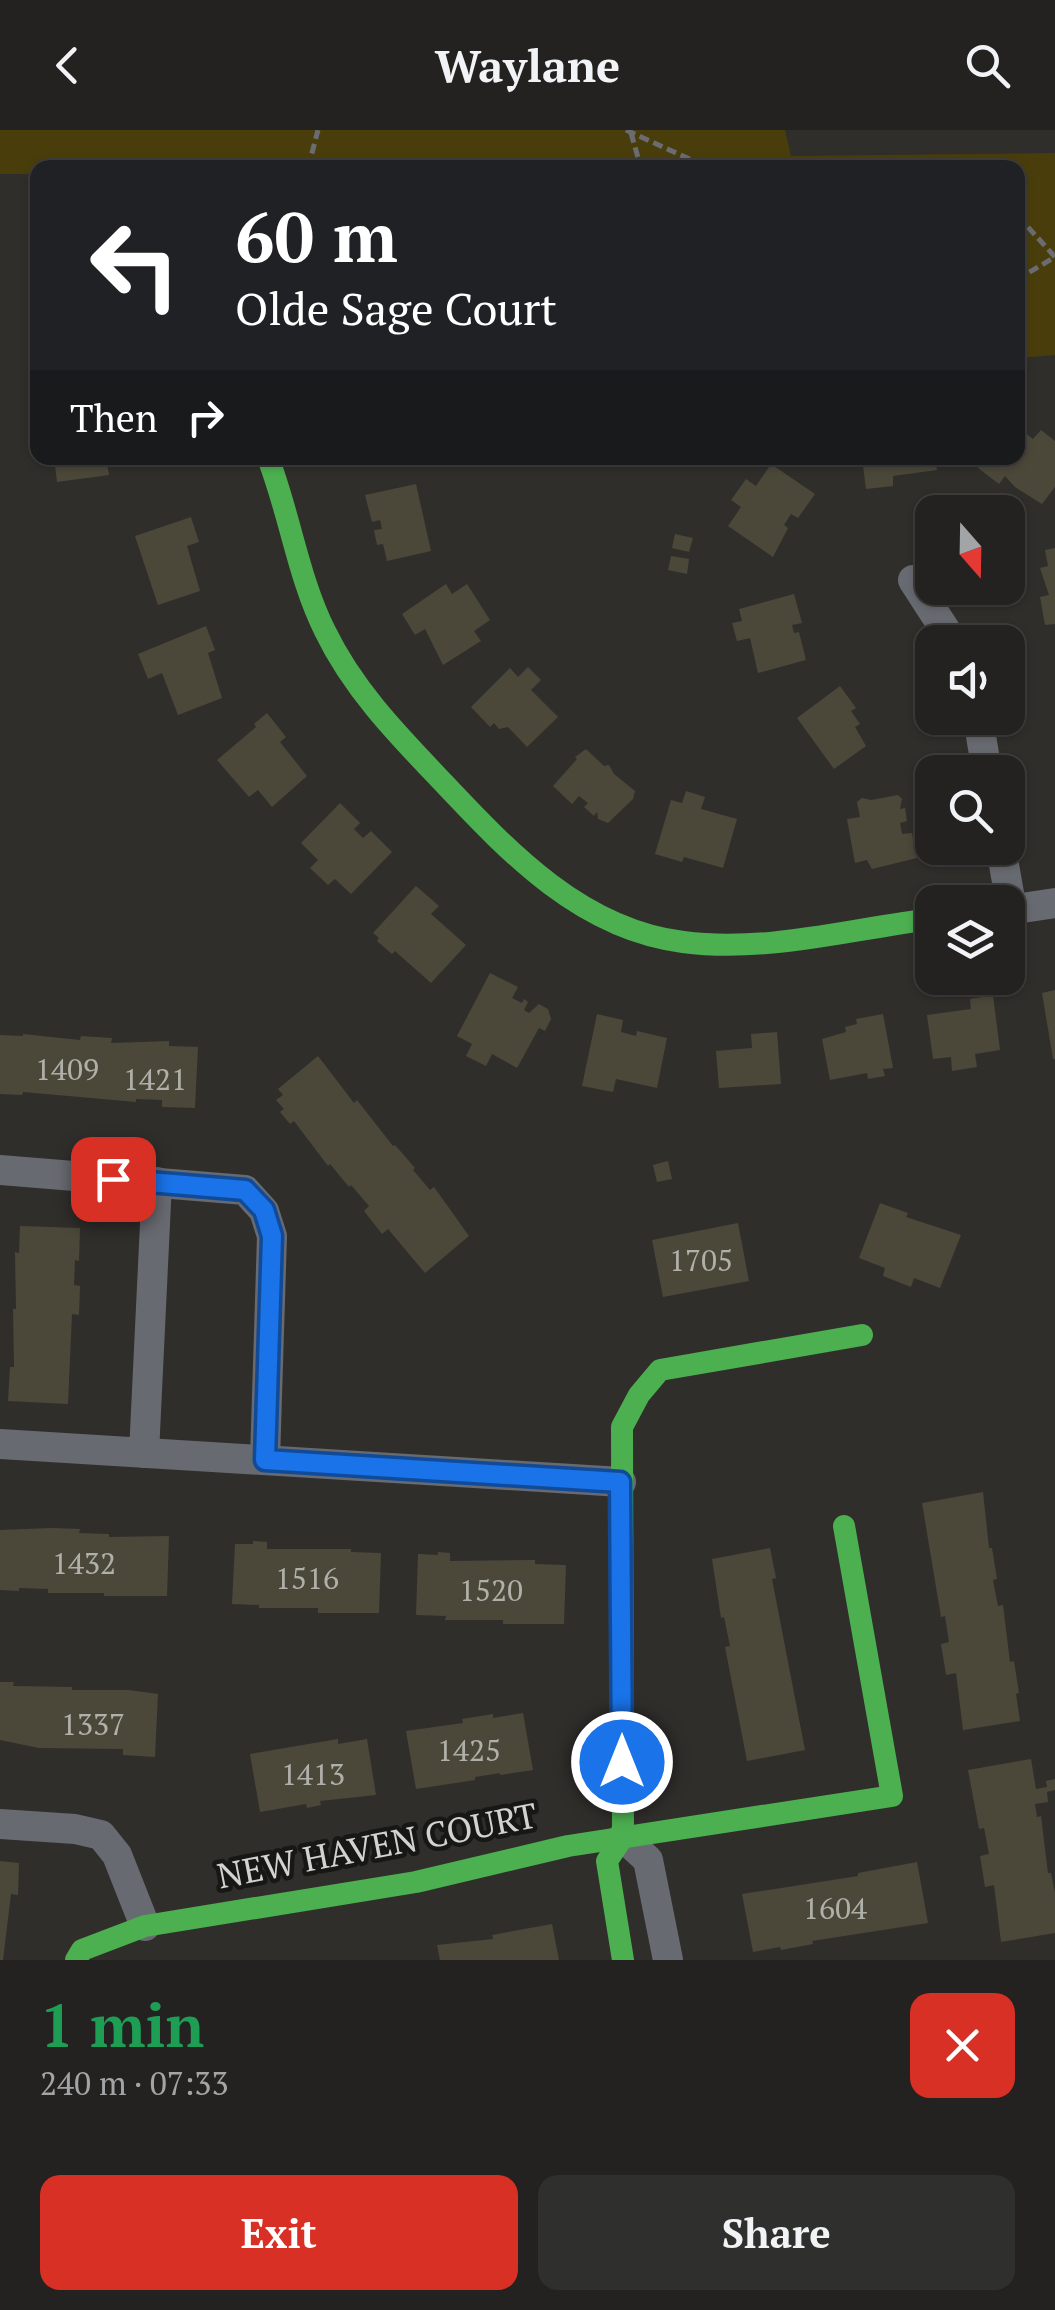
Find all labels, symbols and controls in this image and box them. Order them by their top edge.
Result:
text: Waylane [435,35,620,95]
icon: back [40,38,95,93]
icon: search [960,38,1015,93]
text: 60 m [235,189,398,282]
icon: left [70,200,200,330]
text: Olde Sage Court [235,278,557,338]
icon: right [178,390,233,445]
text: Then [70,393,158,443]
north arrow [915,495,1025,605]
map controls [915,495,1025,995]
button: sound [915,625,1025,735]
button: search [915,755,1025,865]
button: layers [915,885,1025,995]
house number: 1409 [35,1049,99,1089]
house number: 1421 [123,1059,187,1099]
pin [71,1137,156,1222]
icon: arrive [86,1152,141,1207]
house number: 1705 [669,1240,733,1280]
house number: 1432 [52,1543,116,1583]
house number: 1516 [275,1558,339,1598]
house number: 1520 [459,1570,523,1610]
house number: 1337 [61,1704,125,1744]
position arrow [570,1710,674,1814]
house number: 1425 [437,1730,501,1770]
house number: 1413 [281,1754,345,1794]
street label: NEW HAVEN COURT [213,1791,541,1899]
house number: 1604 [803,1888,867,1928]
text: 1 min [40,1985,204,2064]
button: close [910,1993,1015,2098]
text: 240 m · 07:33 [40,2062,228,2104]
button: Exit [40,2175,518,2290]
button: Share [538,2175,1015,2290]

